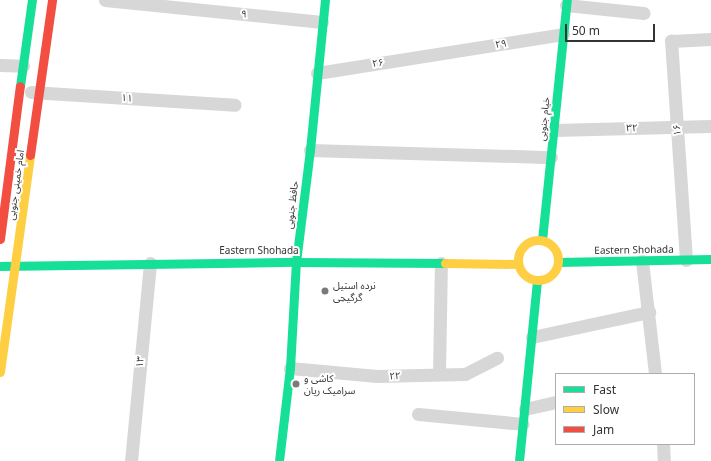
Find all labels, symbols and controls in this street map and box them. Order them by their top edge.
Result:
street label: ۹ [241,8,247,20]
scale bar [567,16,657,42]
text: 50 m [572,22,600,39]
street label: ۲۹ [494,37,508,51]
street label: ۲۶ [371,56,385,70]
street label: ۱۱ [121,92,133,104]
street label: خیام جنوبی [536,96,552,142]
street label: ۳۲ [626,122,638,134]
street label: ۱۶ [671,124,683,136]
street label: امام خمینی جنوبی [5,149,27,221]
street label: حافظ جنوبی [283,180,301,230]
street label: Eastern Shohada [594,243,674,257]
street label: Eastern Shohada [219,245,299,257]
place label: نرده استیل گرگیجی [333,279,376,302]
marker: نرده استیل گرگیجی [320,286,330,296]
street label: ۱۳ [134,356,146,368]
street label: ۲۲ [389,370,401,382]
place label: کاشی و سرامیک ریان [304,372,355,396]
legend [555,373,695,445]
marker: کاشی و سرامیک ریان [291,379,301,389]
text: Fast [593,381,616,398]
text: Slow [593,401,619,418]
text: Jam [593,421,614,438]

